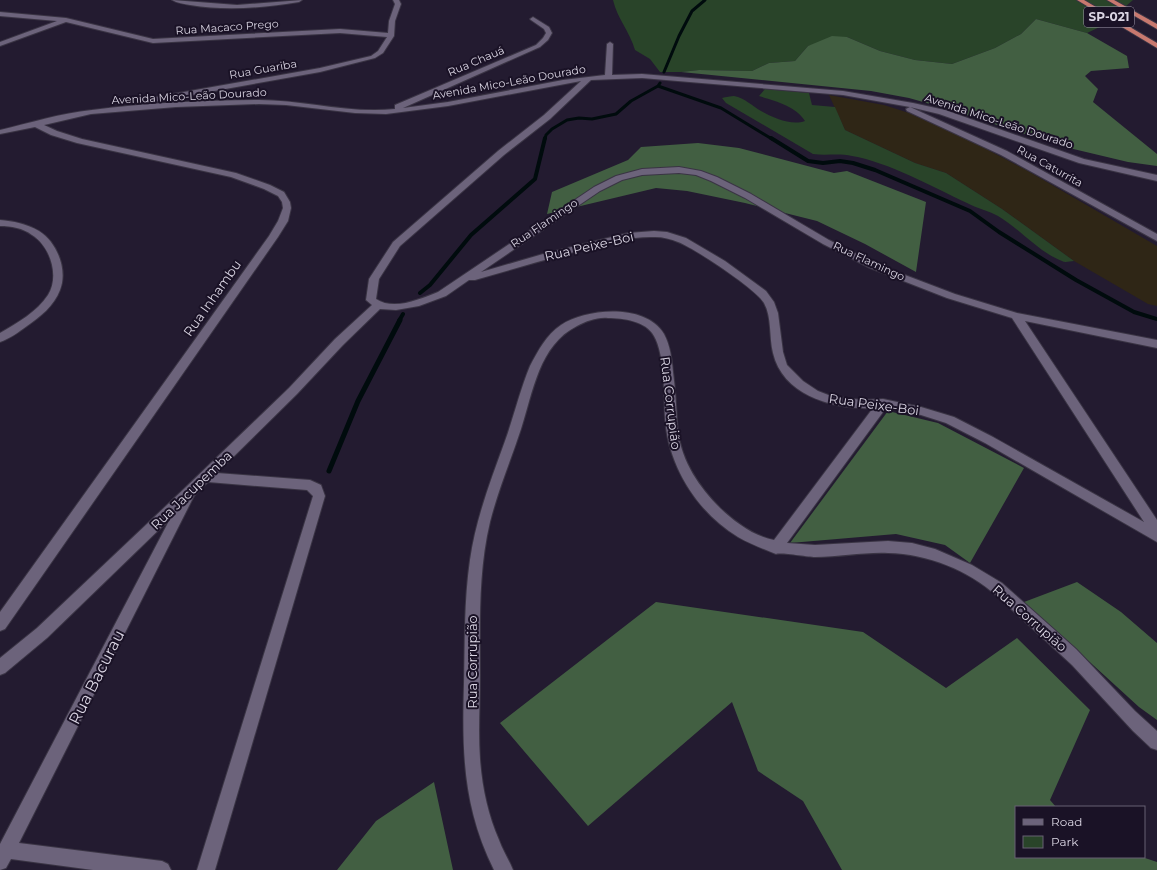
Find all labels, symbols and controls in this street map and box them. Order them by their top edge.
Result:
road number: SP-021 [1084,7,1134,27]
street label: Rua Macaco Prego [175,16,279,38]
street label: Rua Chauá [445,43,507,79]
street label: Rua Guariba [228,56,298,82]
street label: Avenida Mico-Leão Dourado [431,62,587,102]
street label: Avenida Mico-Leão Dourado [111,85,267,107]
street label: Avenida Mico-Leão Dourado [923,90,1075,152]
street label: Rua Caturrita [1015,142,1085,190]
street label: Rua Flamingo [508,195,580,251]
street label: Rua Peixe-Boi [543,228,635,264]
street label: Rua Flamingo [831,238,907,284]
street label: Rua Inhambu [180,257,244,339]
street label: Rua Corrupião [657,356,685,450]
street label: Rua Peixe-Boi [828,390,920,418]
street label: Rua Jacupemba [147,447,235,533]
street label: Rua Corrupião [989,581,1071,655]
street label: Rua Corrupião [464,615,480,709]
street label: Rua Bacurau [65,627,128,728]
legend [1015,806,1145,858]
text: Road [1051,814,1082,829]
text: Park [1051,834,1079,849]

